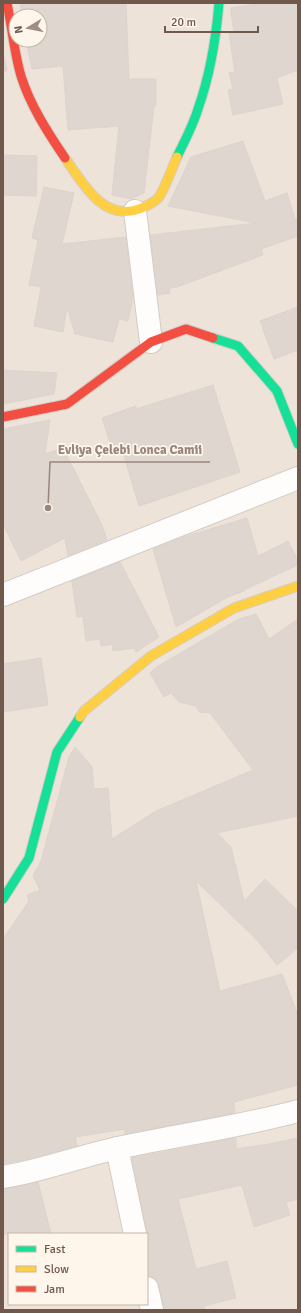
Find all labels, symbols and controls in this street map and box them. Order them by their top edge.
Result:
north arrow [8,8,48,48]
scale bar [165,8,258,34]
text: 20 m [171,15,196,30]
text: N [12,25,26,35]
callout: Evliya Çelebi Lonca Camii [50,437,210,462]
text: Evliya Çelebi Lonca Camii [58,442,202,458]
legend [8,1233,148,1305]
text: Fast [44,1242,65,1257]
text: Slow [44,1262,69,1277]
text: Jam [44,1282,65,1297]

